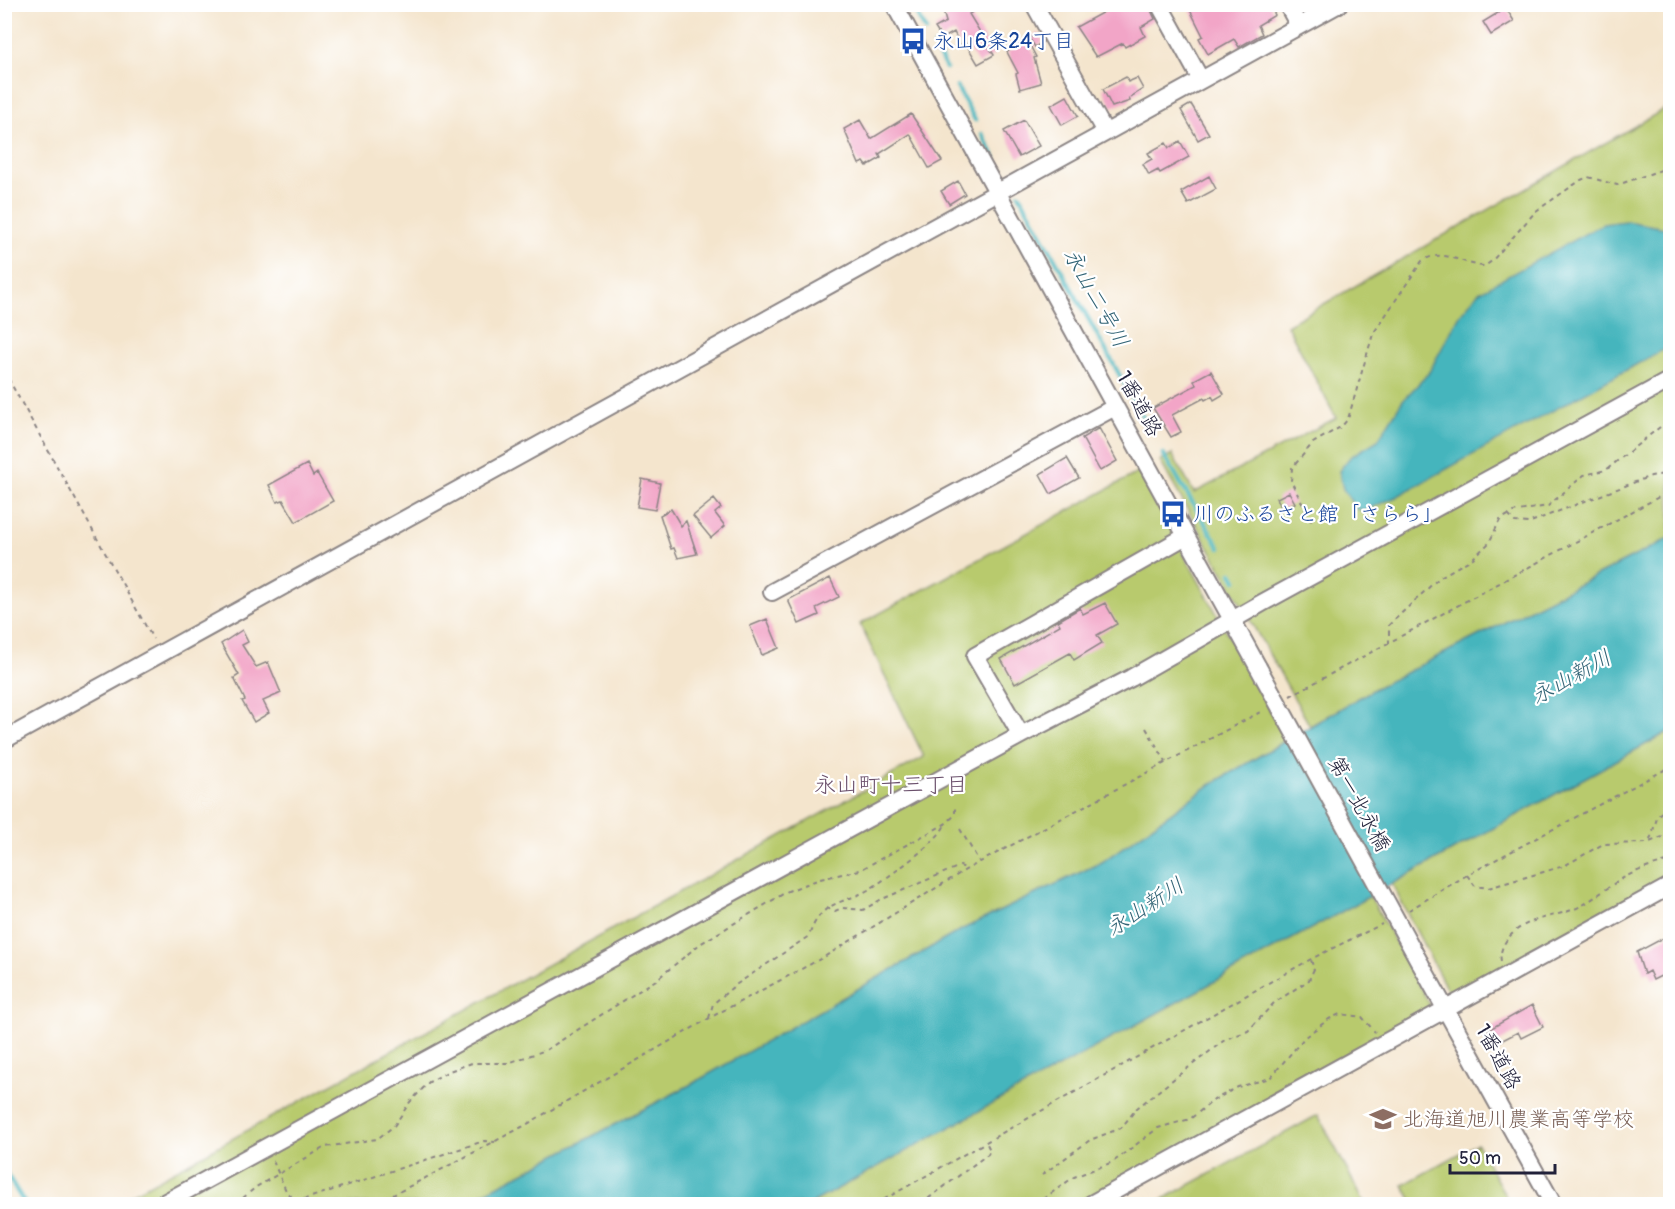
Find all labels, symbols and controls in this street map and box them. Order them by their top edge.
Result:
bus stop icon: 永山6条24丁目 [898,26,928,56]
place label: 永山6条24丁目 [933,28,1074,55]
water label: 永山二号川 [1057,243,1135,353]
street label: 1番道路 [1110,366,1168,442]
bus stop icon: 川のふるさと館「さらら」 [1158,499,1188,529]
place label: 川のふるさと館「さらら」 [1193,501,1444,528]
water label: 永山新川 [1526,643,1616,711]
street label: 第一北永橋 [1322,752,1396,856]
district label: 永山町十三丁目 [814,771,968,799]
water label: 永山新川 [1100,871,1190,943]
street label: 1番道路 [1469,1019,1527,1095]
school or university icon: 北海道旭川農業高等学校 [1368,1104,1398,1134]
place label: 北海道旭川農業高等学校 [1403,1106,1634,1133]
scale bar [1450,1137,1555,1175]
text: 50 m [1459,1147,1501,1170]

